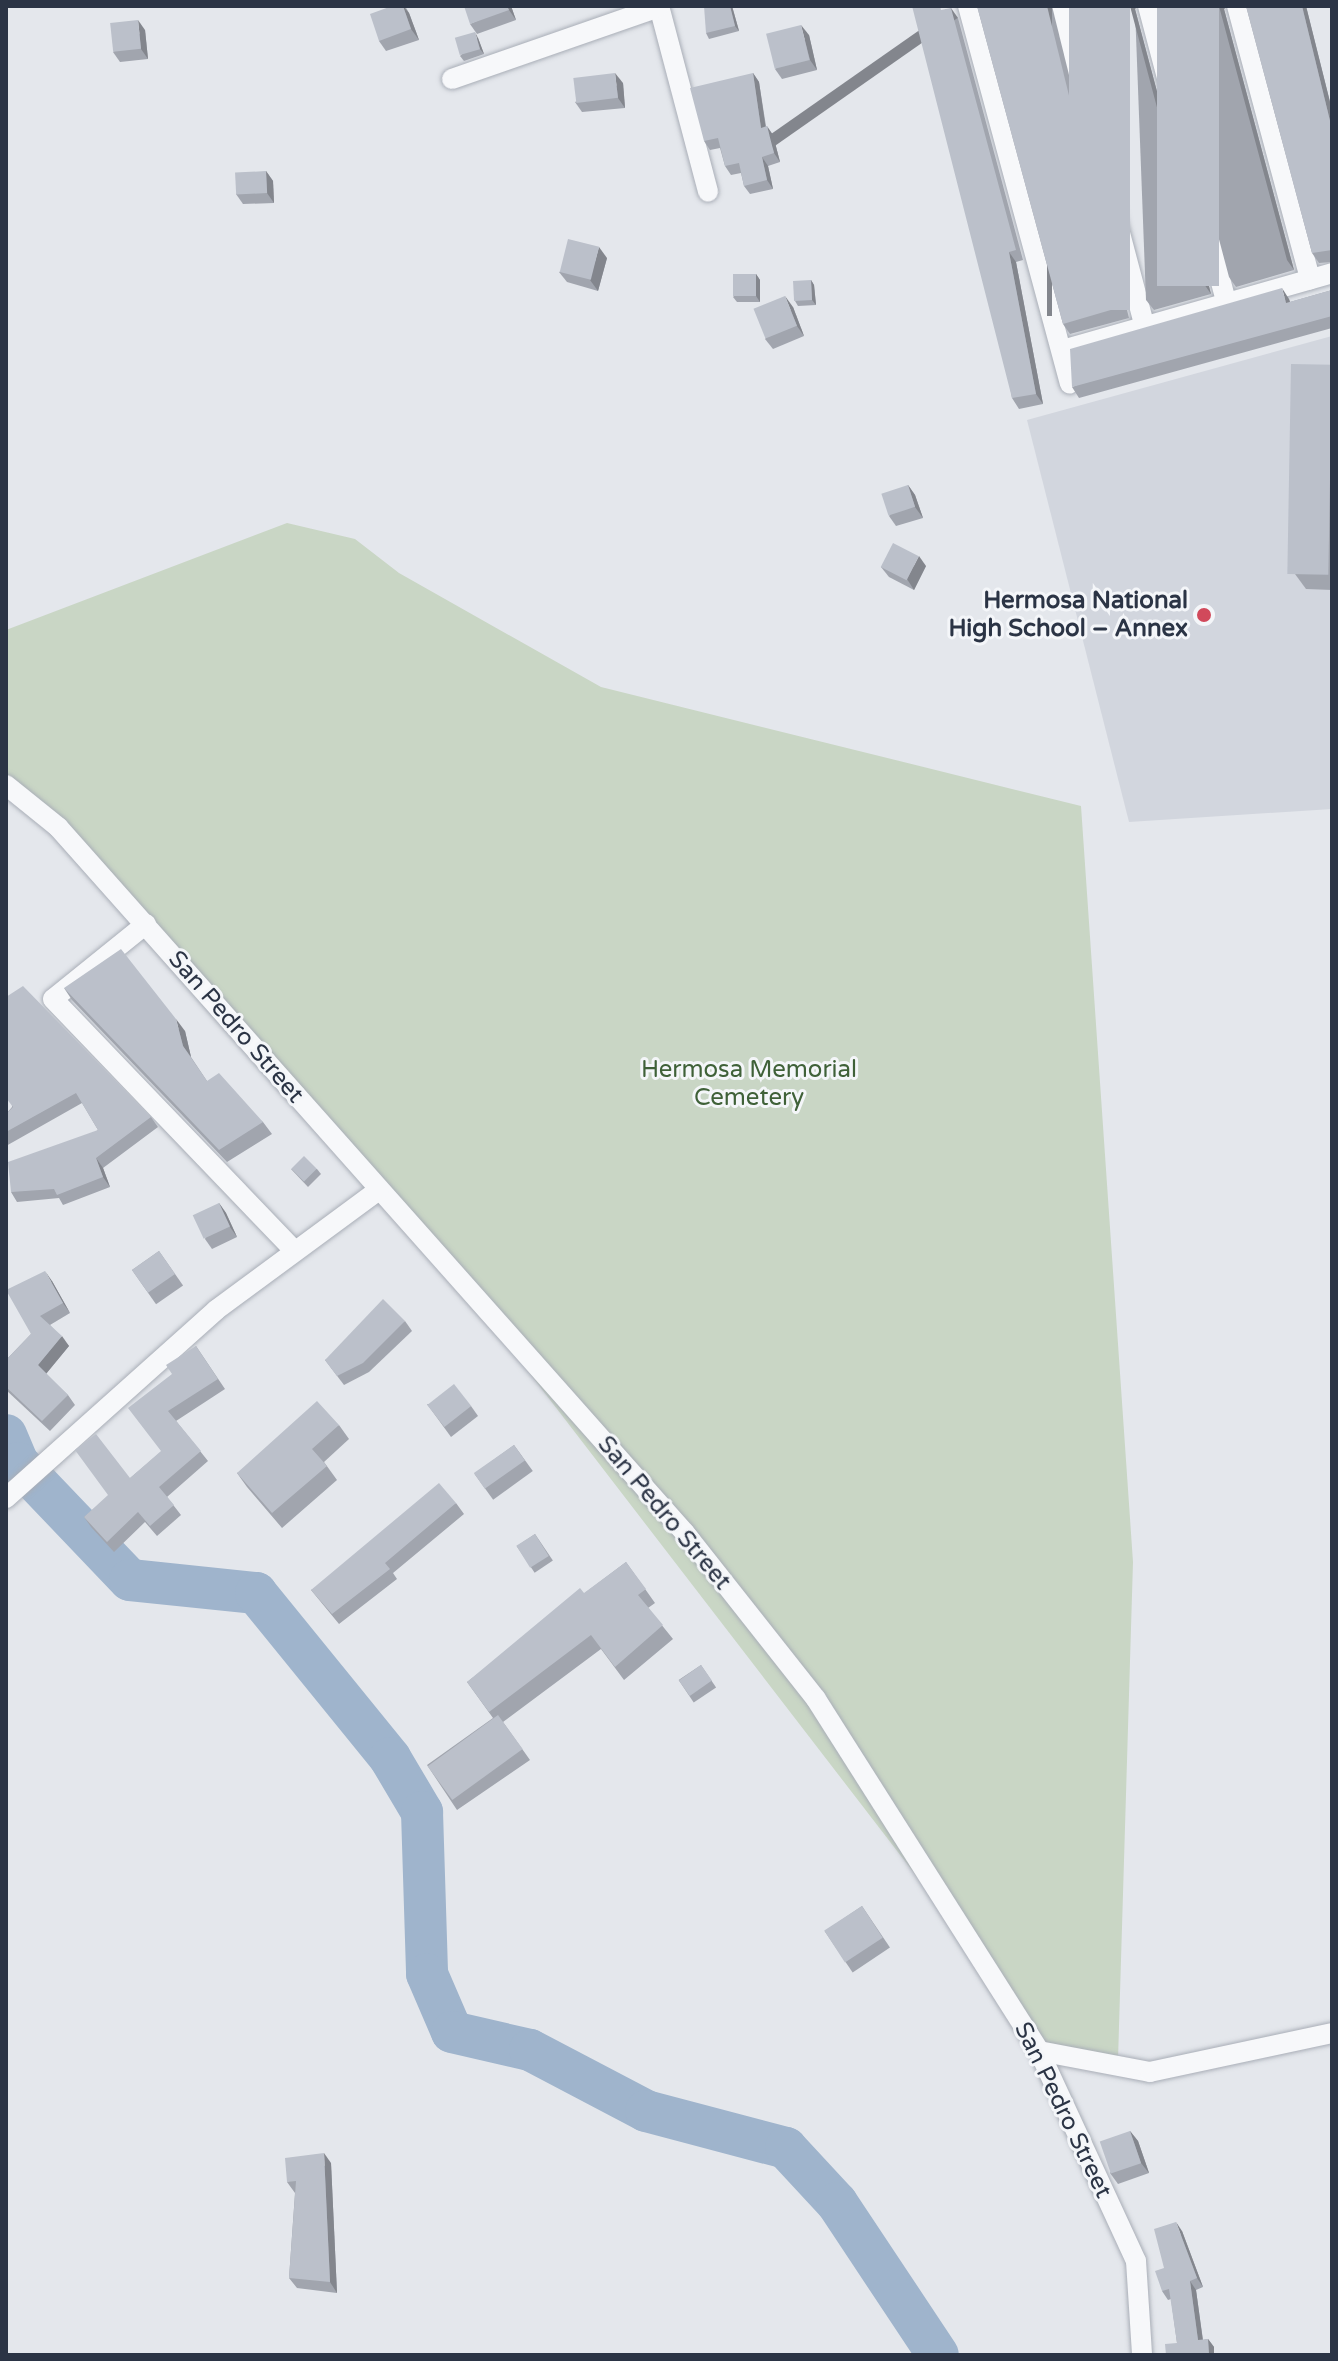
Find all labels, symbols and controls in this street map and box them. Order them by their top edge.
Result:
place label: Hermosa National High School – Annex [948,587,1188,643]
marker: Hermosa National High School – Annex [1195,606,1213,624]
street label: San Pedro Street [162,945,310,1109]
park label: Hermosa Memorial Cemetery [641,1056,857,1112]
street label: San Pedro Street [591,1430,737,1596]
street label: San Pedro Street [1008,2017,1118,2203]

